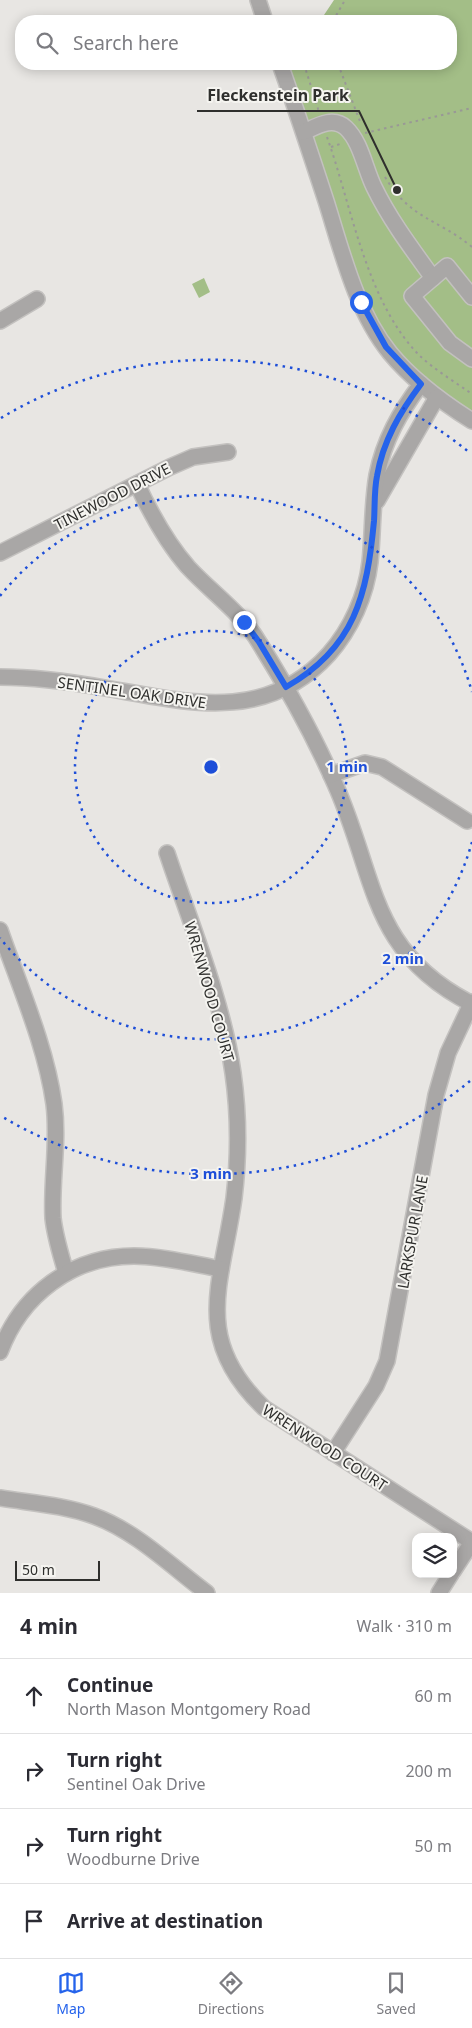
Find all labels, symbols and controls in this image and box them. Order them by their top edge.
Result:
search box [15,15,457,70]
icon: search [33,29,61,57]
text: Search here [73,30,179,56]
callout: Fleckenstein Park [197,80,359,111]
text: Fleckenstein Park [207,84,349,106]
route start [350,291,373,314]
street label: TINEWOOD DRIVE [50,458,174,534]
route end [233,611,256,634]
street label: SENTINEL OAK DRIVE [56,672,208,712]
text: 1 min [326,756,368,776]
centre of rings [202,758,220,776]
street label: WRENWOOD COURT [180,919,240,1064]
text: 2 min [382,948,424,968]
text: 3 min [190,1163,232,1183]
street label: LARKSPUR LANE [392,1174,432,1290]
street label: WRENWOOD COURT [259,1399,392,1495]
map controls [412,1533,457,1578]
button: layers [412,1533,457,1578]
scale bar [15,1558,100,1581]
text: 50 m [22,1560,55,1579]
text: 4 min [20,1612,78,1640]
text: Walk · 310 m [357,1615,452,1637]
text: Continue [67,1672,153,1698]
icon: ahead [20,1682,48,1710]
text: 60 m [415,1685,452,1707]
text: North Mason Montgomery Road [67,1698,311,1720]
text: Turn right [67,1747,162,1773]
icon: right [20,1757,48,1785]
text: 200 m [405,1760,452,1782]
text: Sentinel Oak Drive [67,1773,206,1795]
text: Turn right [67,1822,162,1848]
icon: right [20,1832,48,1860]
text: 50 m [415,1835,452,1857]
text: Woodburne Drive [67,1848,200,1870]
icon: arrive [20,1907,48,1935]
text: Arrive at destination [67,1908,263,1934]
tab: Map [56,1969,85,2018]
tab: Directions [198,1969,264,2018]
tab: Saved [377,1969,416,2018]

